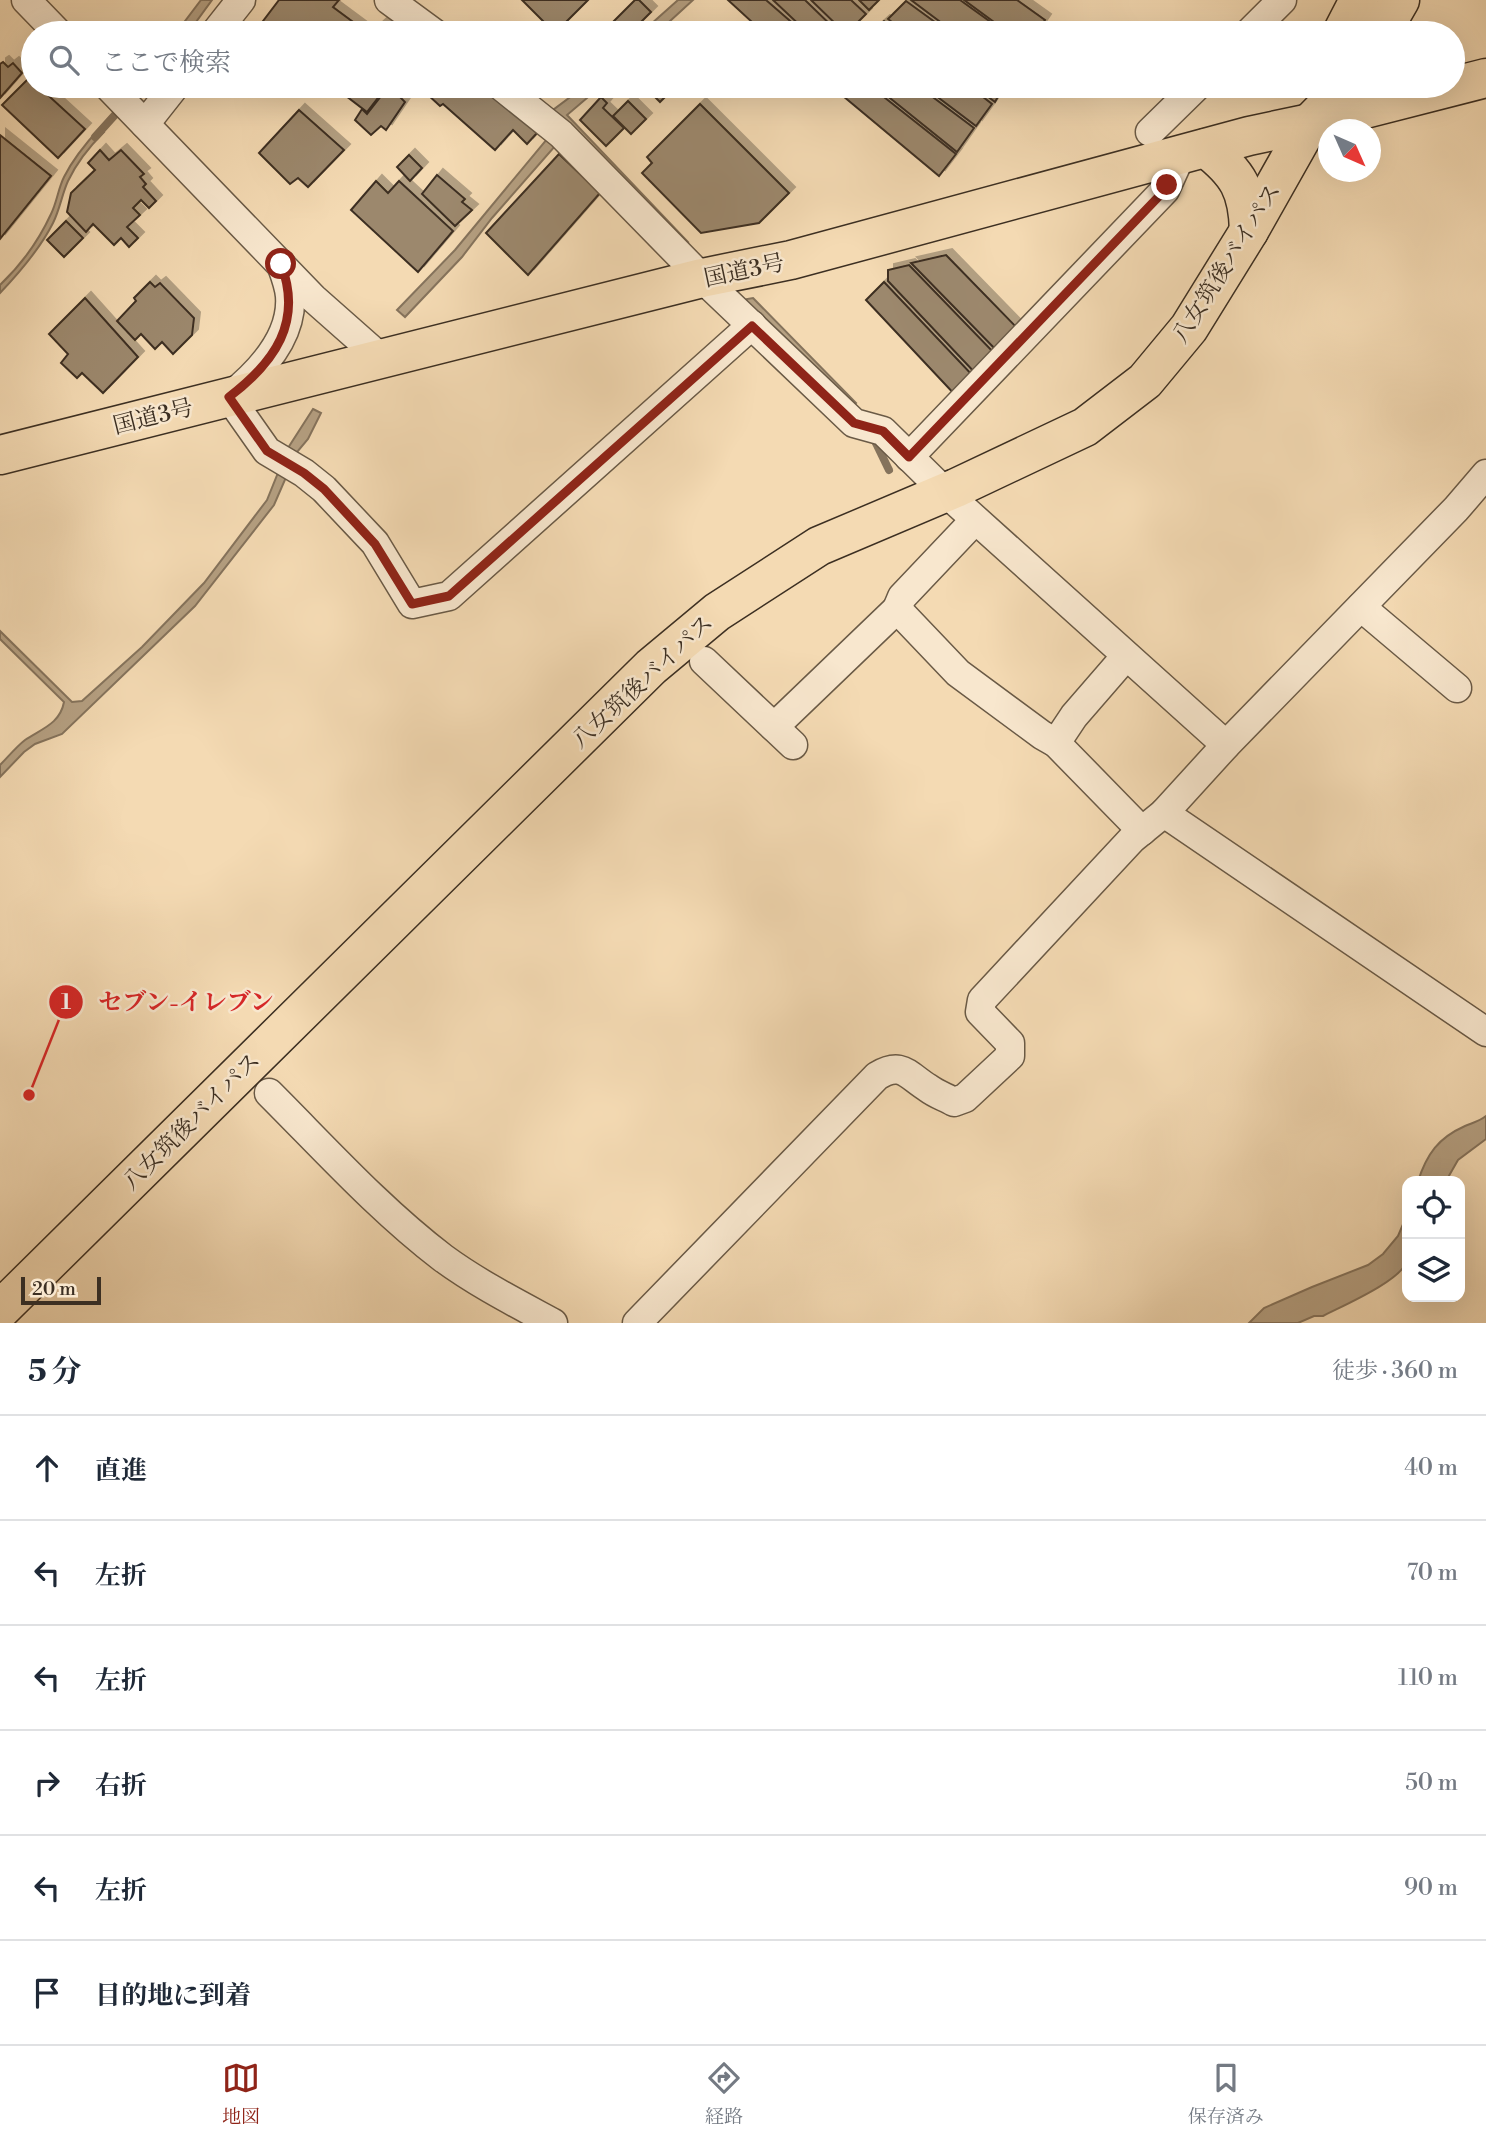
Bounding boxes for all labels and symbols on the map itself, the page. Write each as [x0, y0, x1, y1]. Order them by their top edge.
north arrow [1318, 119, 1381, 182]
route end [1151, 169, 1182, 200]
street label: 八女筑後バイパス [1166, 178, 1287, 349]
route start [265, 248, 296, 279]
street label: 国道3号 [701, 249, 787, 293]
street label: 国道3号 [110, 394, 196, 440]
street label: 八女筑後バイパス [566, 609, 719, 755]
callout: セブン-イレブン [48, 979, 289, 1024]
text: セブン-イレブン [98, 988, 274, 1018]
text: 1 [61, 990, 71, 1016]
street label: 八女筑後バイパス [117, 1047, 267, 1197]
scale bar [21, 1274, 102, 1306]

